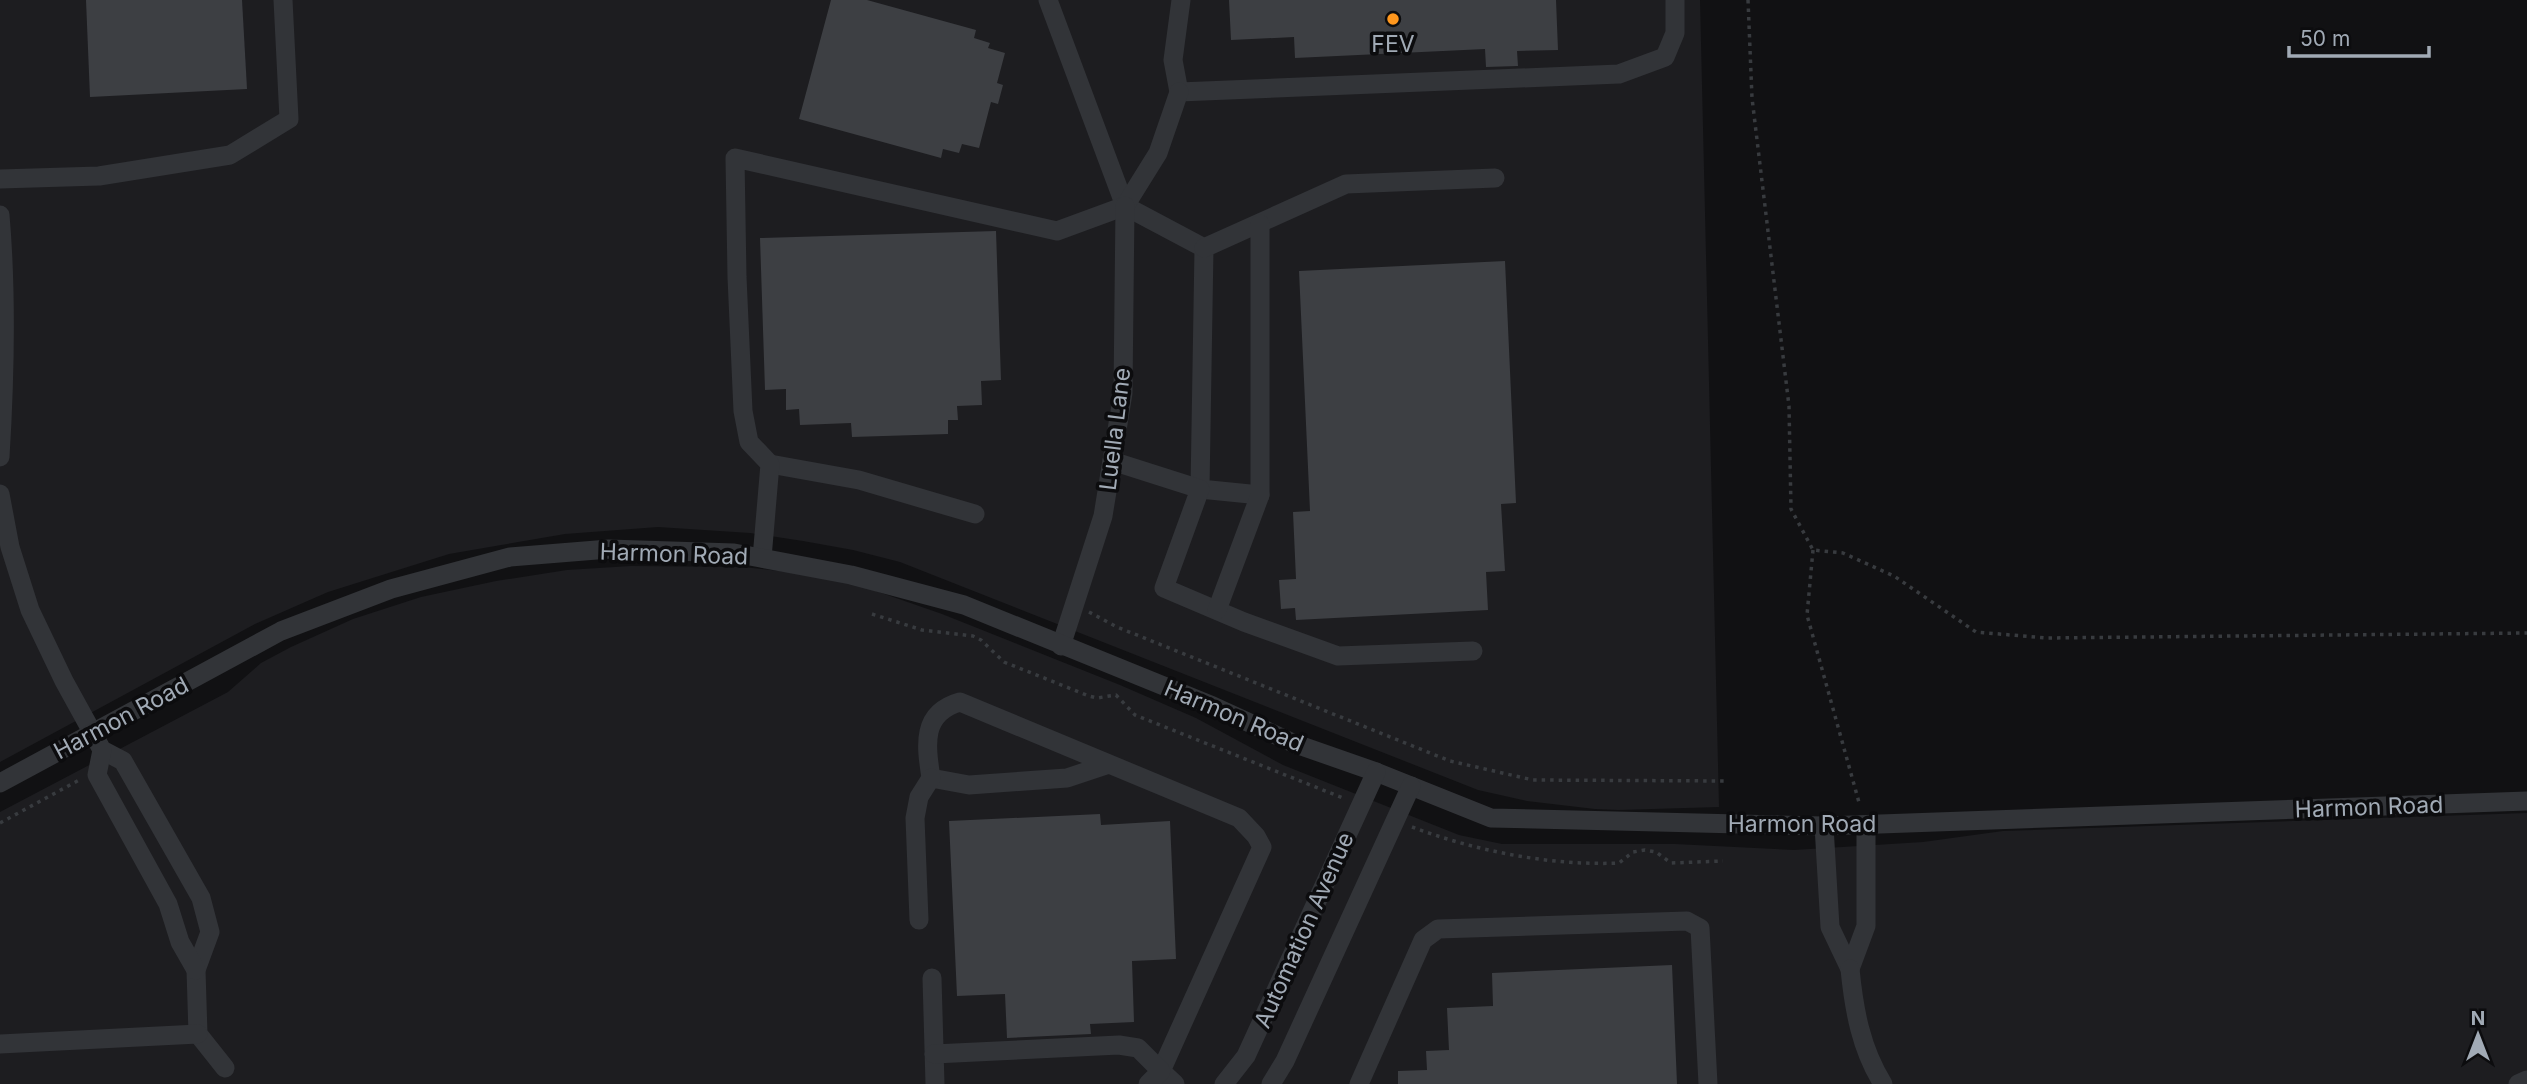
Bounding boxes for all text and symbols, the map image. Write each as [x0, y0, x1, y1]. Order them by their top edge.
marker: FEV [1385, 11, 1401, 27]
scale bar [2289, 14, 2429, 58]
text: 50 m [2300, 26, 2350, 51]
place label: FEV [1371, 30, 1415, 58]
street label: Luella Lane [1094, 366, 1136, 492]
street label: Harmon Road [599, 537, 749, 571]
street label: Harmon Road [49, 671, 193, 765]
street label: Harmon Road [1160, 674, 1308, 758]
street label: Harmon Road [2294, 790, 2444, 824]
street label: Harmon Road [1728, 810, 1876, 838]
street label: Automation Avenue [1248, 828, 1360, 1032]
north arrow [2443, 1000, 2513, 1070]
text: N [2471, 1007, 2485, 1030]

